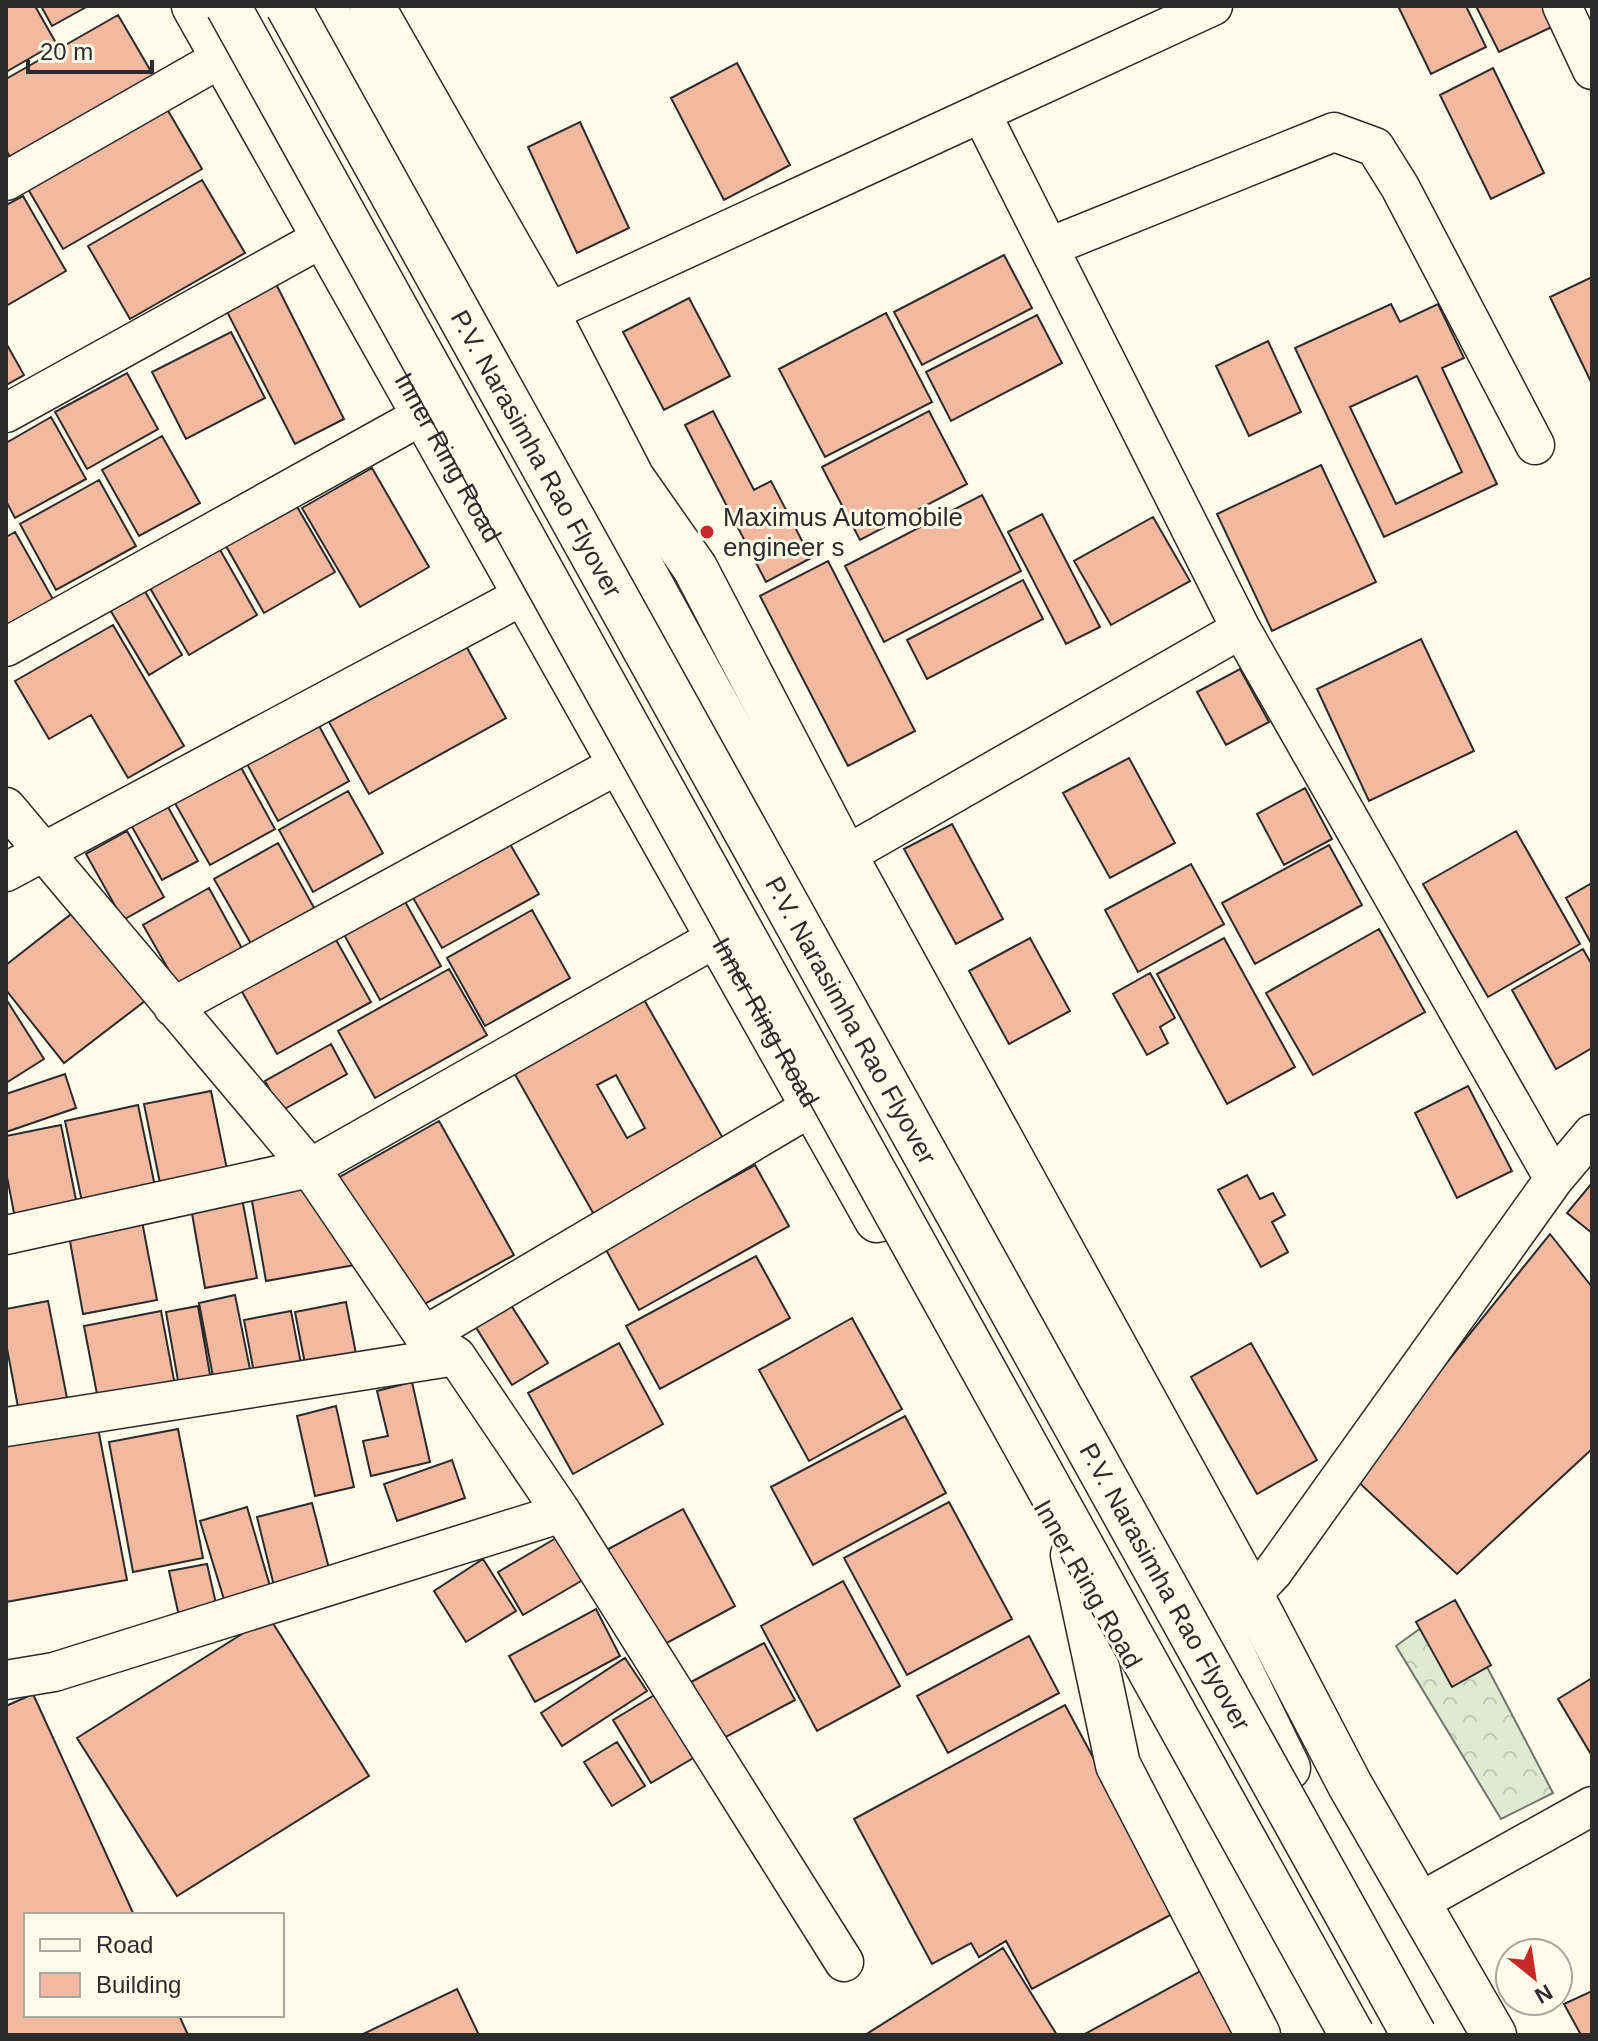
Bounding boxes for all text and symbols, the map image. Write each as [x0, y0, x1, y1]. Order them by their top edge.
scale bar [28, 24, 152, 74]
text: 20 m [40, 38, 93, 65]
street label: P.V. Narasimha Rao Flyover [445, 305, 628, 603]
street label: Inner Ring Road [388, 368, 508, 547]
place label: Maximus Automobile engineer s [723, 502, 963, 562]
marker: Maximus Automobile engineer s [698, 523, 716, 541]
street label: P.V. Narasimha Rao Flyover [759, 871, 943, 1169]
street label: Inner Ring Road [706, 932, 825, 1112]
street label: P.V. Narasimha Rao Flyover [1074, 1438, 1257, 1736]
street label: Inner Ring Road [1028, 1495, 1148, 1673]
legend [24, 1913, 284, 2017]
text: Road [96, 1931, 153, 1958]
north arrow [1494, 1937, 1574, 2017]
text: Building [96, 1971, 181, 1998]
text: N [1531, 1979, 1557, 2009]

